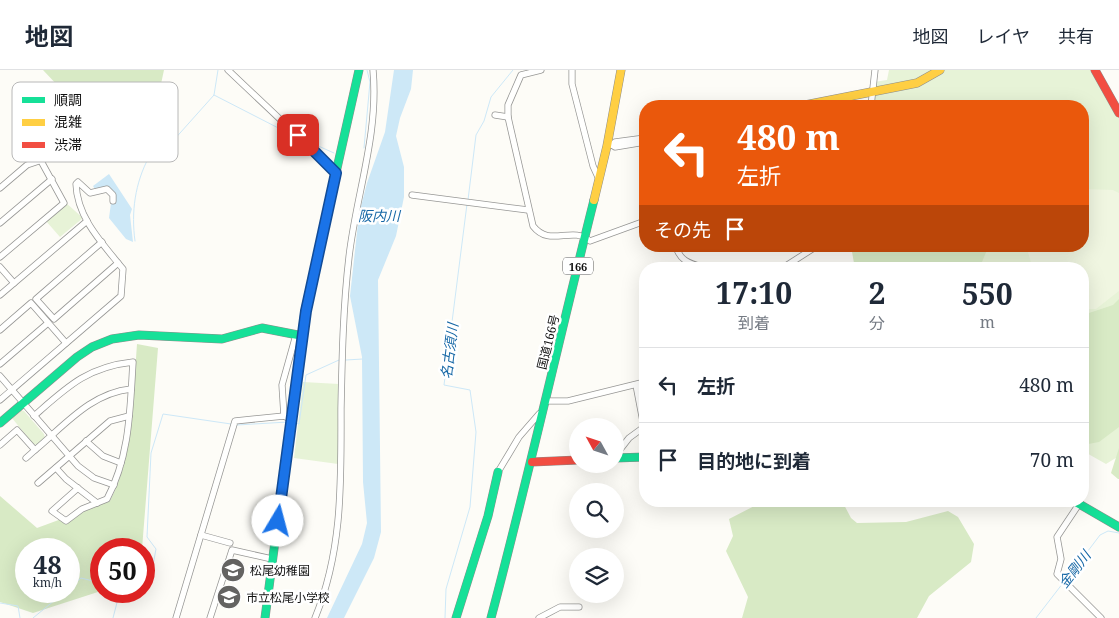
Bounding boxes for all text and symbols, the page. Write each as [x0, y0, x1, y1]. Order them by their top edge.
text: 地図 [25, 19, 73, 52]
text: 地図 [913, 24, 949, 48]
text: レイヤ [977, 24, 1030, 48]
text: 共有 [1058, 24, 1094, 48]
legend [12, 82, 178, 162]
text: 順調 [54, 90, 82, 109]
text: 混雑 [54, 112, 82, 131]
text: 480 m [737, 113, 840, 160]
pin [277, 114, 319, 156]
icon: left [654, 120, 719, 185]
icon: arrive [284, 121, 312, 149]
text: 渋滞 [54, 135, 82, 154]
text: 左折 [737, 160, 781, 190]
water label: 阪内川 [358, 206, 402, 225]
icon: arrive [721, 215, 749, 243]
text: その先 [654, 217, 711, 243]
road number: 166 [563, 258, 593, 275]
text: 17:10 [715, 272, 792, 313]
text: 2 [869, 272, 886, 313]
text: 550 [962, 273, 1013, 314]
text: m [980, 311, 995, 333]
text: 到着 [738, 312, 770, 334]
text: 分 [869, 312, 885, 334]
street label: 国道166号 [533, 313, 563, 371]
water label: 名古須川 [436, 320, 462, 380]
icon: left [654, 371, 682, 399]
text: 480 m [1019, 372, 1074, 398]
text: 左折 [697, 373, 735, 399]
north arrow [569, 418, 624, 472]
map controls [569, 418, 624, 603]
icon: arrive [654, 446, 682, 474]
text: 70 m [1030, 447, 1074, 473]
text: 目的地に到着 [697, 448, 811, 474]
button: search [569, 483, 624, 538]
position arrow [251, 494, 303, 546]
speed limit sign: 50 [90, 538, 155, 603]
water label: 金剛川 [1054, 545, 1096, 591]
text: 48 [33, 547, 62, 581]
button: layers [569, 548, 624, 603]
school or university icon: 松尾幼稚園 [220, 557, 246, 583]
place label: 松尾幼稚園 [250, 562, 310, 579]
text: km/h [33, 574, 62, 591]
school or university icon: 市立松尾小学校 [216, 584, 242, 610]
place label: 市立松尾小学校 [246, 589, 330, 606]

